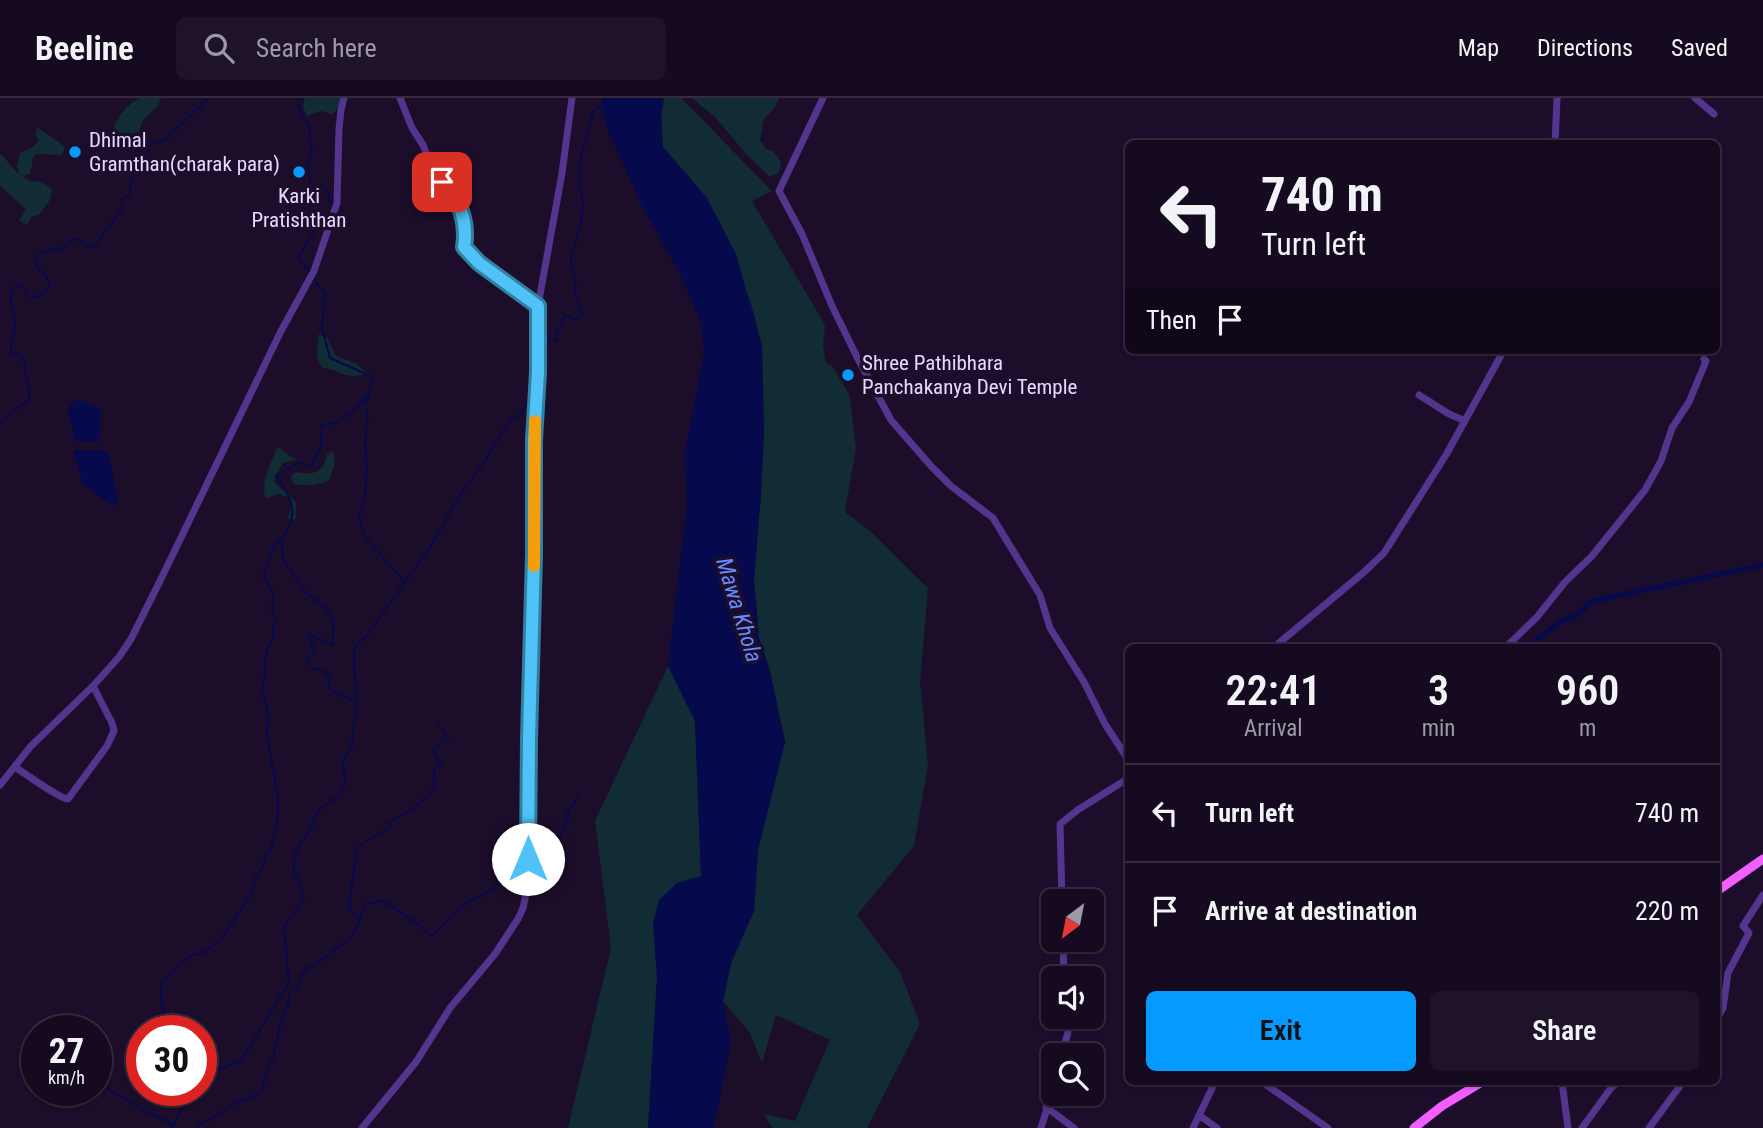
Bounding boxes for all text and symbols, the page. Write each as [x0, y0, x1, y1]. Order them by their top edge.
search box [176, 17, 666, 80]
text: Beeline [35, 29, 134, 68]
icon: search [200, 29, 238, 67]
text: Search here [256, 33, 377, 63]
text: Map [1458, 34, 1499, 62]
text: Directions [1537, 34, 1633, 62]
text: Saved [1671, 34, 1728, 62]
place label: Dhimal Gramthan(charak para) [89, 128, 280, 176]
marker: Dhimal Gramthan(charak para) [67, 144, 83, 160]
pin [412, 152, 472, 212]
icon: arrive [423, 163, 461, 201]
marker: Karki Pratishthan [291, 164, 307, 180]
text: 740 m [1261, 166, 1383, 223]
icon: left [1146, 168, 1237, 259]
place label: Karki Pratishthan [251, 184, 347, 232]
text: Turn left [1261, 225, 1366, 263]
icon: arrive [1211, 301, 1249, 339]
text: Then [1146, 305, 1197, 335]
place label: Shree Pathibhara Panchakanya Devi Temple [862, 351, 1077, 399]
marker: Shree Pathibhara Panchakanya Devi Temple [840, 367, 856, 383]
water label: Mawa Khola [710, 554, 768, 666]
text: 22:41 [1226, 666, 1321, 715]
text: 3 [1428, 666, 1449, 715]
text: 960 [1556, 666, 1619, 715]
text: Arrival [1244, 715, 1303, 742]
text: min [1422, 715, 1455, 742]
text: m [1579, 715, 1596, 742]
icon: left [1146, 794, 1184, 832]
text: Turn left [1205, 798, 1294, 828]
text: 740 m [1635, 798, 1699, 828]
position arrow [491, 822, 565, 896]
north arrow [1041, 889, 1104, 952]
map controls [1041, 889, 1104, 1106]
icon: arrive [1146, 892, 1184, 930]
text: Arrive at destination [1205, 896, 1417, 926]
text: 220 m [1635, 896, 1699, 926]
button: sound [1041, 966, 1104, 1029]
button: Exit [1146, 991, 1416, 1071]
button: Share [1430, 991, 1699, 1071]
speed limit sign: 30 [126, 1015, 217, 1106]
text: 27 [49, 1031, 84, 1072]
button: search [1041, 1043, 1104, 1106]
text: km/h [48, 1067, 85, 1088]

